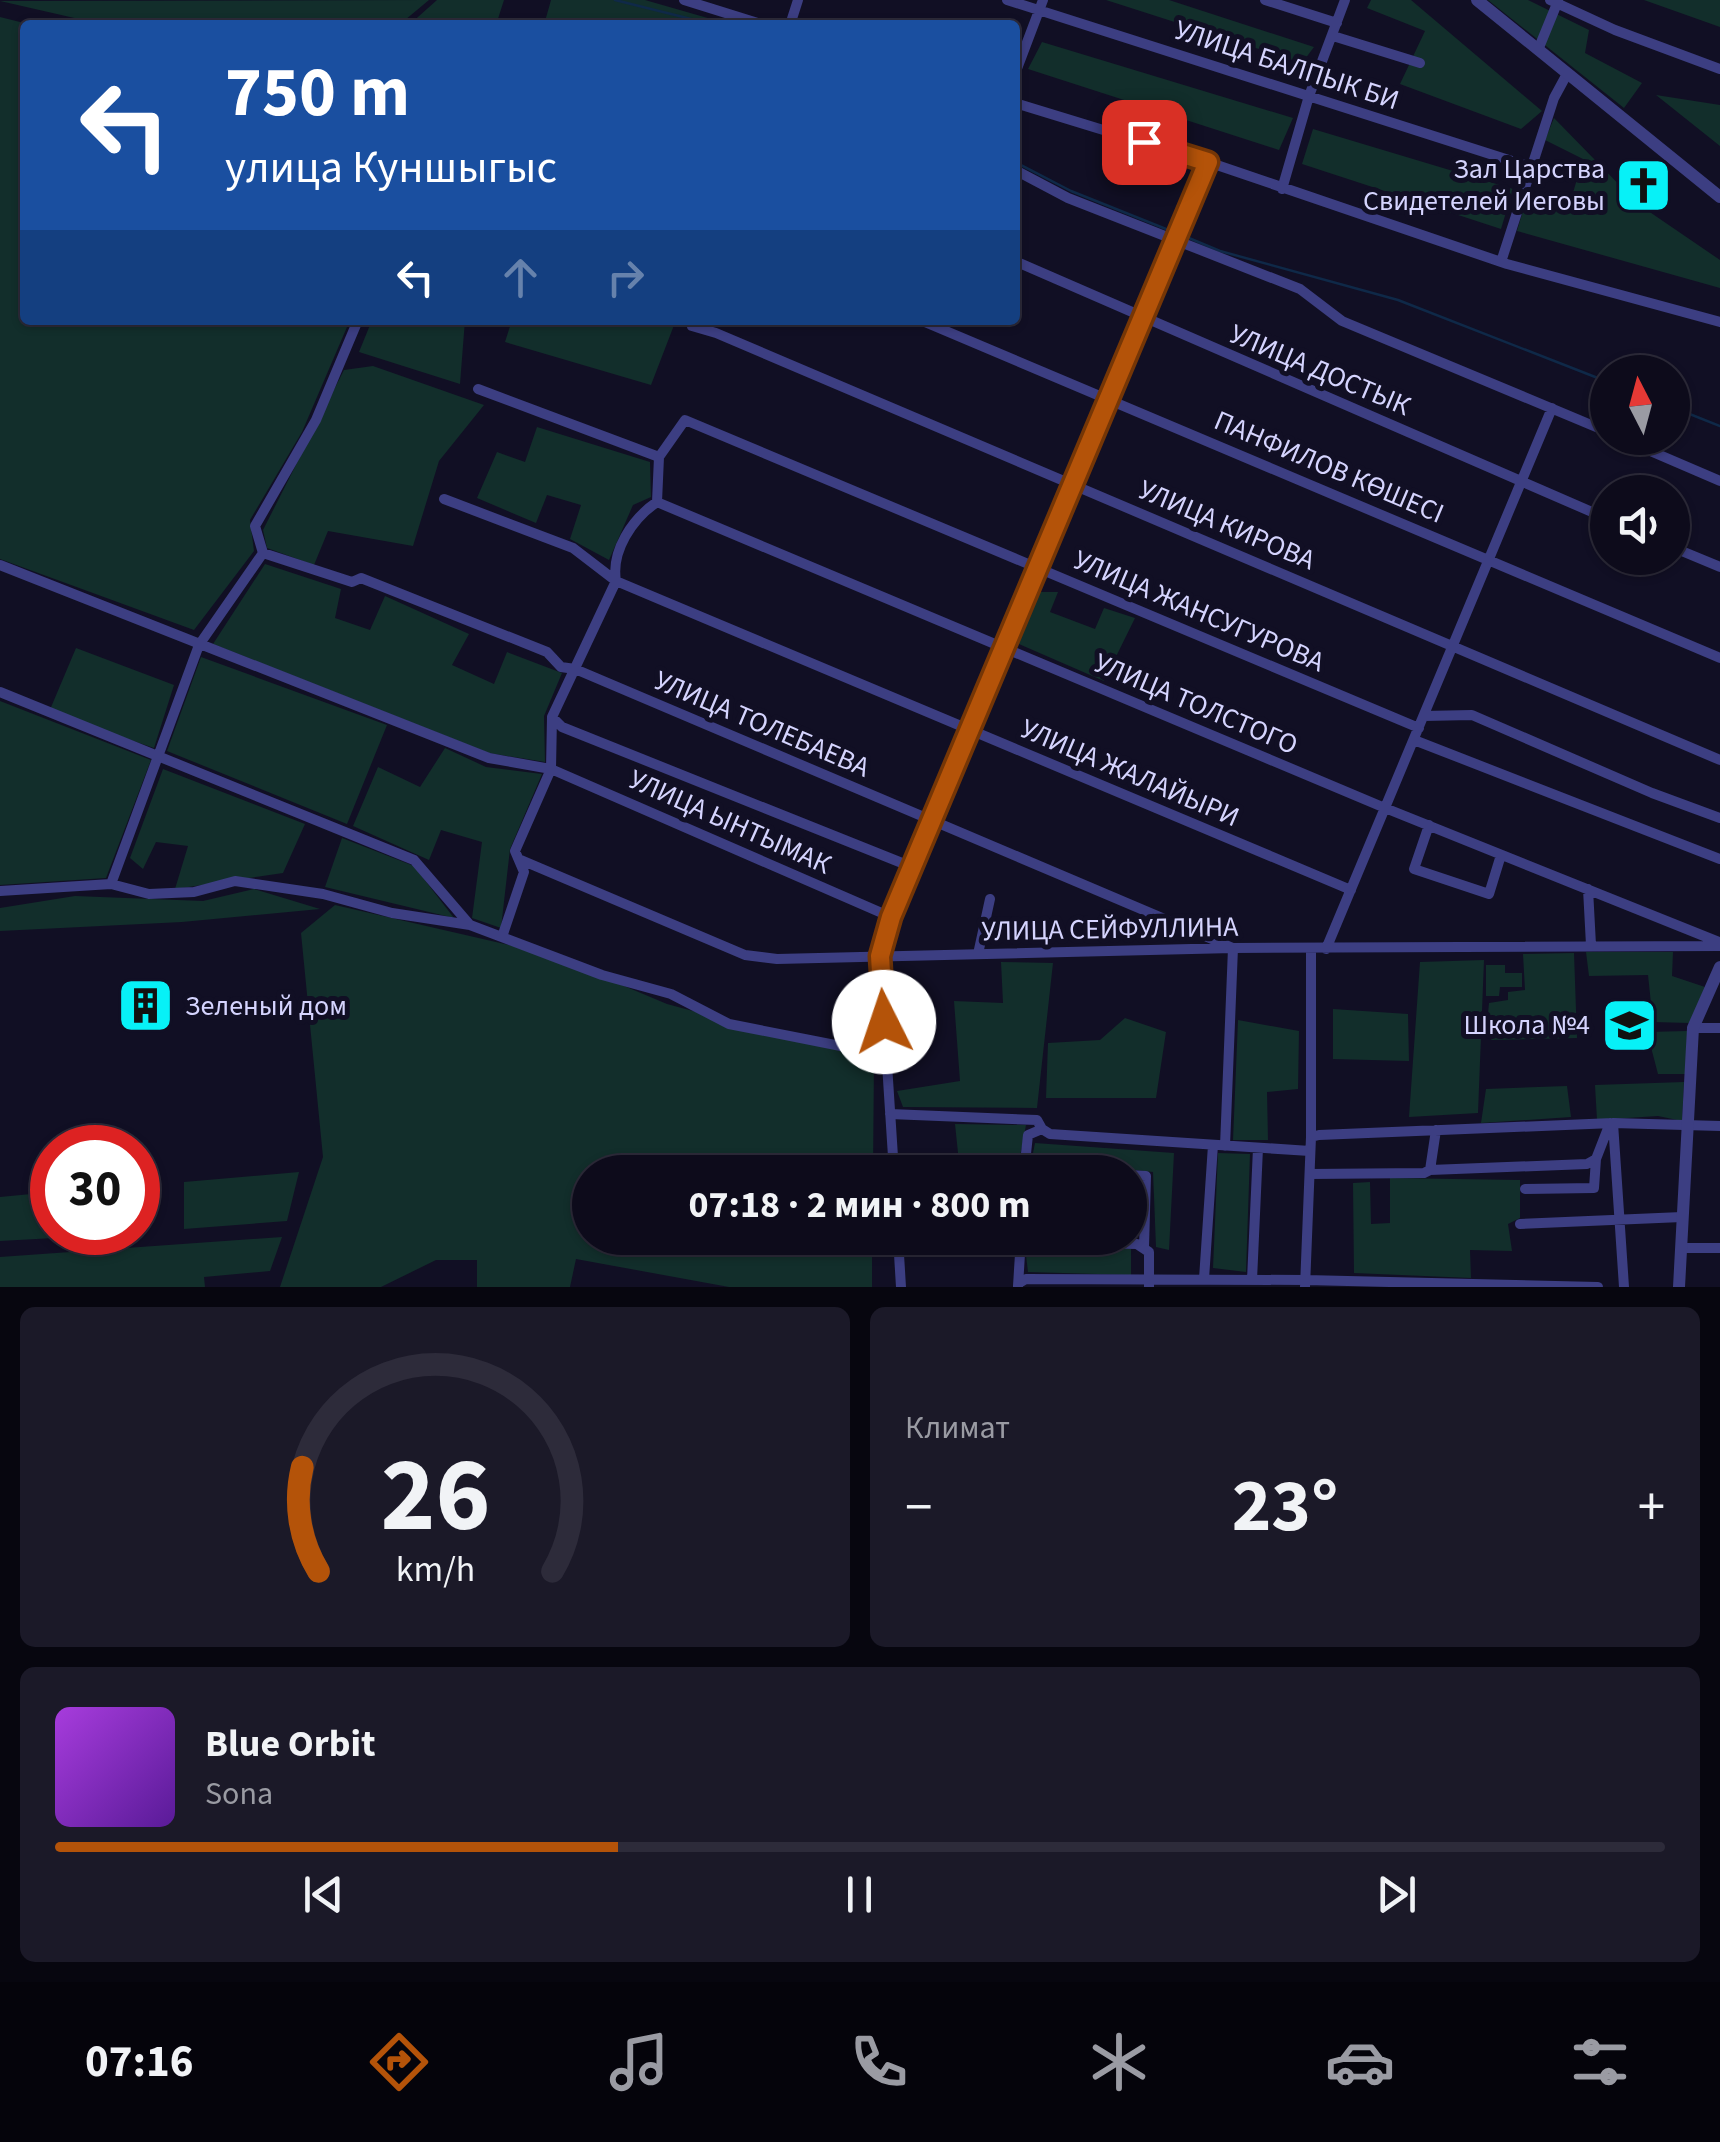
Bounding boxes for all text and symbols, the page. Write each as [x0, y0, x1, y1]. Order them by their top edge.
street label: УЛИЦА БАЛПЫК БИ [1170, 10, 1404, 120]
text: 750 m [225, 43, 410, 143]
icon: left [60, 60, 190, 190]
pin [1102, 100, 1187, 185]
icon: arrive [1117, 115, 1172, 170]
text: улица Куншыгыс [225, 136, 557, 200]
place label: Зал Царства Свидетелей Иеговы [1363, 149, 1605, 221]
church icon: Зал Царства Свидетелей Иеговы [1614, 155, 1674, 215]
icon: left [388, 250, 443, 305]
icon: ahead [493, 250, 548, 305]
icon: right [598, 250, 653, 305]
street label: УЛИЦА ДОСТЫК [1223, 314, 1417, 426]
north arrow [1590, 355, 1690, 455]
map controls [1590, 355, 1690, 575]
street label: ПАНФИЛОВ КӨШЕСІ [1208, 401, 1450, 533]
street label: УЛИЦА КИРОВА [1133, 470, 1322, 580]
button: sound [1590, 475, 1690, 575]
street label: УЛИЦА ЖАНСУГУРОВА [1067, 540, 1331, 682]
street label: УЛИЦА ТОЛСТОГО [1088, 643, 1304, 765]
street label: УЛИЦА ТОЛЕБАЕВА [648, 661, 877, 788]
street label: УЛИЦА ЖАЛАЙЫРИ [1014, 709, 1246, 837]
street label: УЛИЦА ЫНТЫМАК [623, 760, 838, 885]
street label: УЛИЦА СЕЙФУЛЛИНА [981, 907, 1239, 951]
position arrow [832, 970, 936, 1074]
building icon: Зеленый дом [116, 976, 176, 1036]
place label: Зеленый дом [185, 986, 347, 1026]
school or university icon: Школа №4 [1599, 995, 1659, 1055]
place label: Школа №4 [1463, 1005, 1590, 1045]
speed limit sign: 30 [30, 1125, 160, 1255]
text: 07:18 · 2 мин · 800 m [688, 1178, 1031, 1232]
text: Климат [905, 1405, 1010, 1451]
text: 26 [380, 1423, 490, 1571]
text: 23° [1232, 1453, 1338, 1560]
text: − [905, 1469, 932, 1547]
text: + [1638, 1469, 1665, 1547]
text: km/h [395, 1544, 475, 1595]
text: Blue Orbit [205, 1717, 376, 1771]
text: Sona [205, 1771, 273, 1817]
icon: previous [296, 1867, 351, 1922]
icon: pause [832, 1867, 887, 1922]
icon: next [1369, 1867, 1424, 1922]
icon: directions [364, 2027, 434, 2097]
icon: music [604, 2027, 674, 2097]
icon: phone [844, 2027, 914, 2097]
icon: climate [1084, 2027, 1154, 2097]
icon: car [1325, 2027, 1395, 2097]
icon: filters [1565, 2027, 1635, 2097]
text: 07:16 [85, 2030, 194, 2094]

